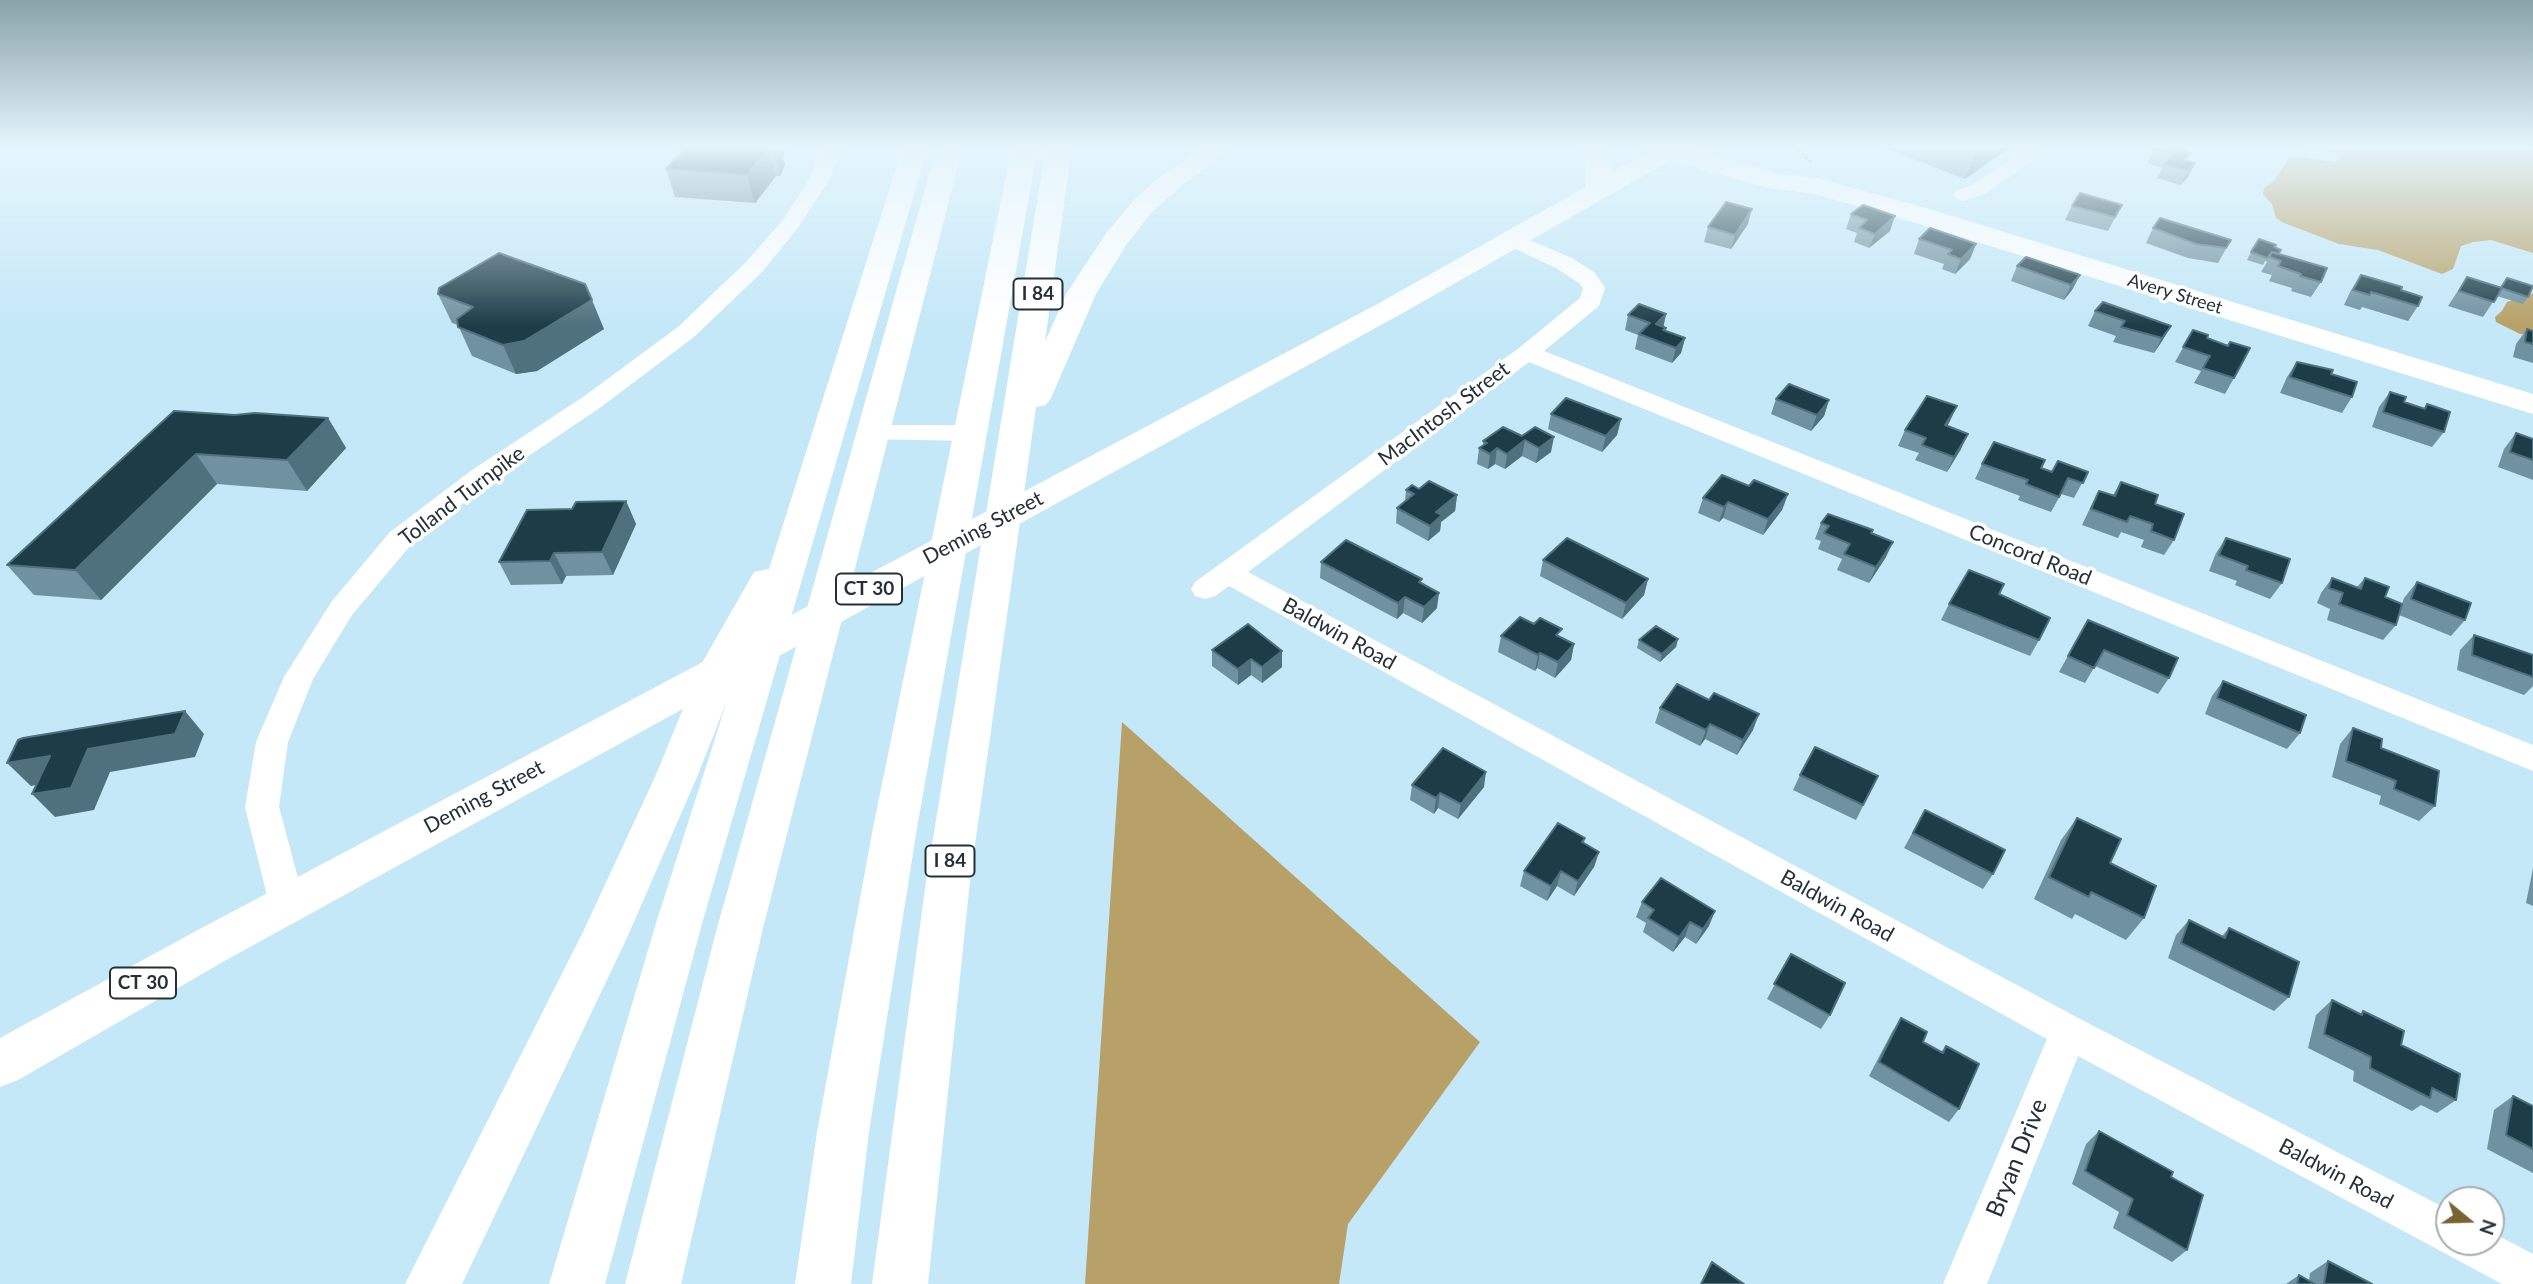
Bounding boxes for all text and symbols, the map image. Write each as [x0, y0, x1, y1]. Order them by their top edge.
street label: Avery Street [2125, 269, 2225, 319]
road number: I 84 [1014, 278, 1062, 310]
street label: MacIntosh Street [1373, 356, 1515, 472]
street label: Tolland Turnpike [394, 441, 530, 551]
street label: Deming Street [919, 486, 1047, 570]
street label: Concord Road [1965, 519, 2095, 591]
road number: CT 30 [836, 574, 902, 604]
street label: Baldwin Road [1278, 592, 1400, 676]
street label: Deming Street [420, 755, 548, 839]
road number: I 84 [926, 846, 974, 876]
street label: Baldwin Road [1776, 864, 1898, 948]
road number: CT 30 [110, 967, 176, 998]
street label: Bryan Drive [1980, 1095, 2054, 1221]
street label: Baldwin Road [2275, 1133, 2397, 1215]
north arrow [2435, 1186, 2505, 1256]
text: N [2475, 1217, 2502, 1238]

